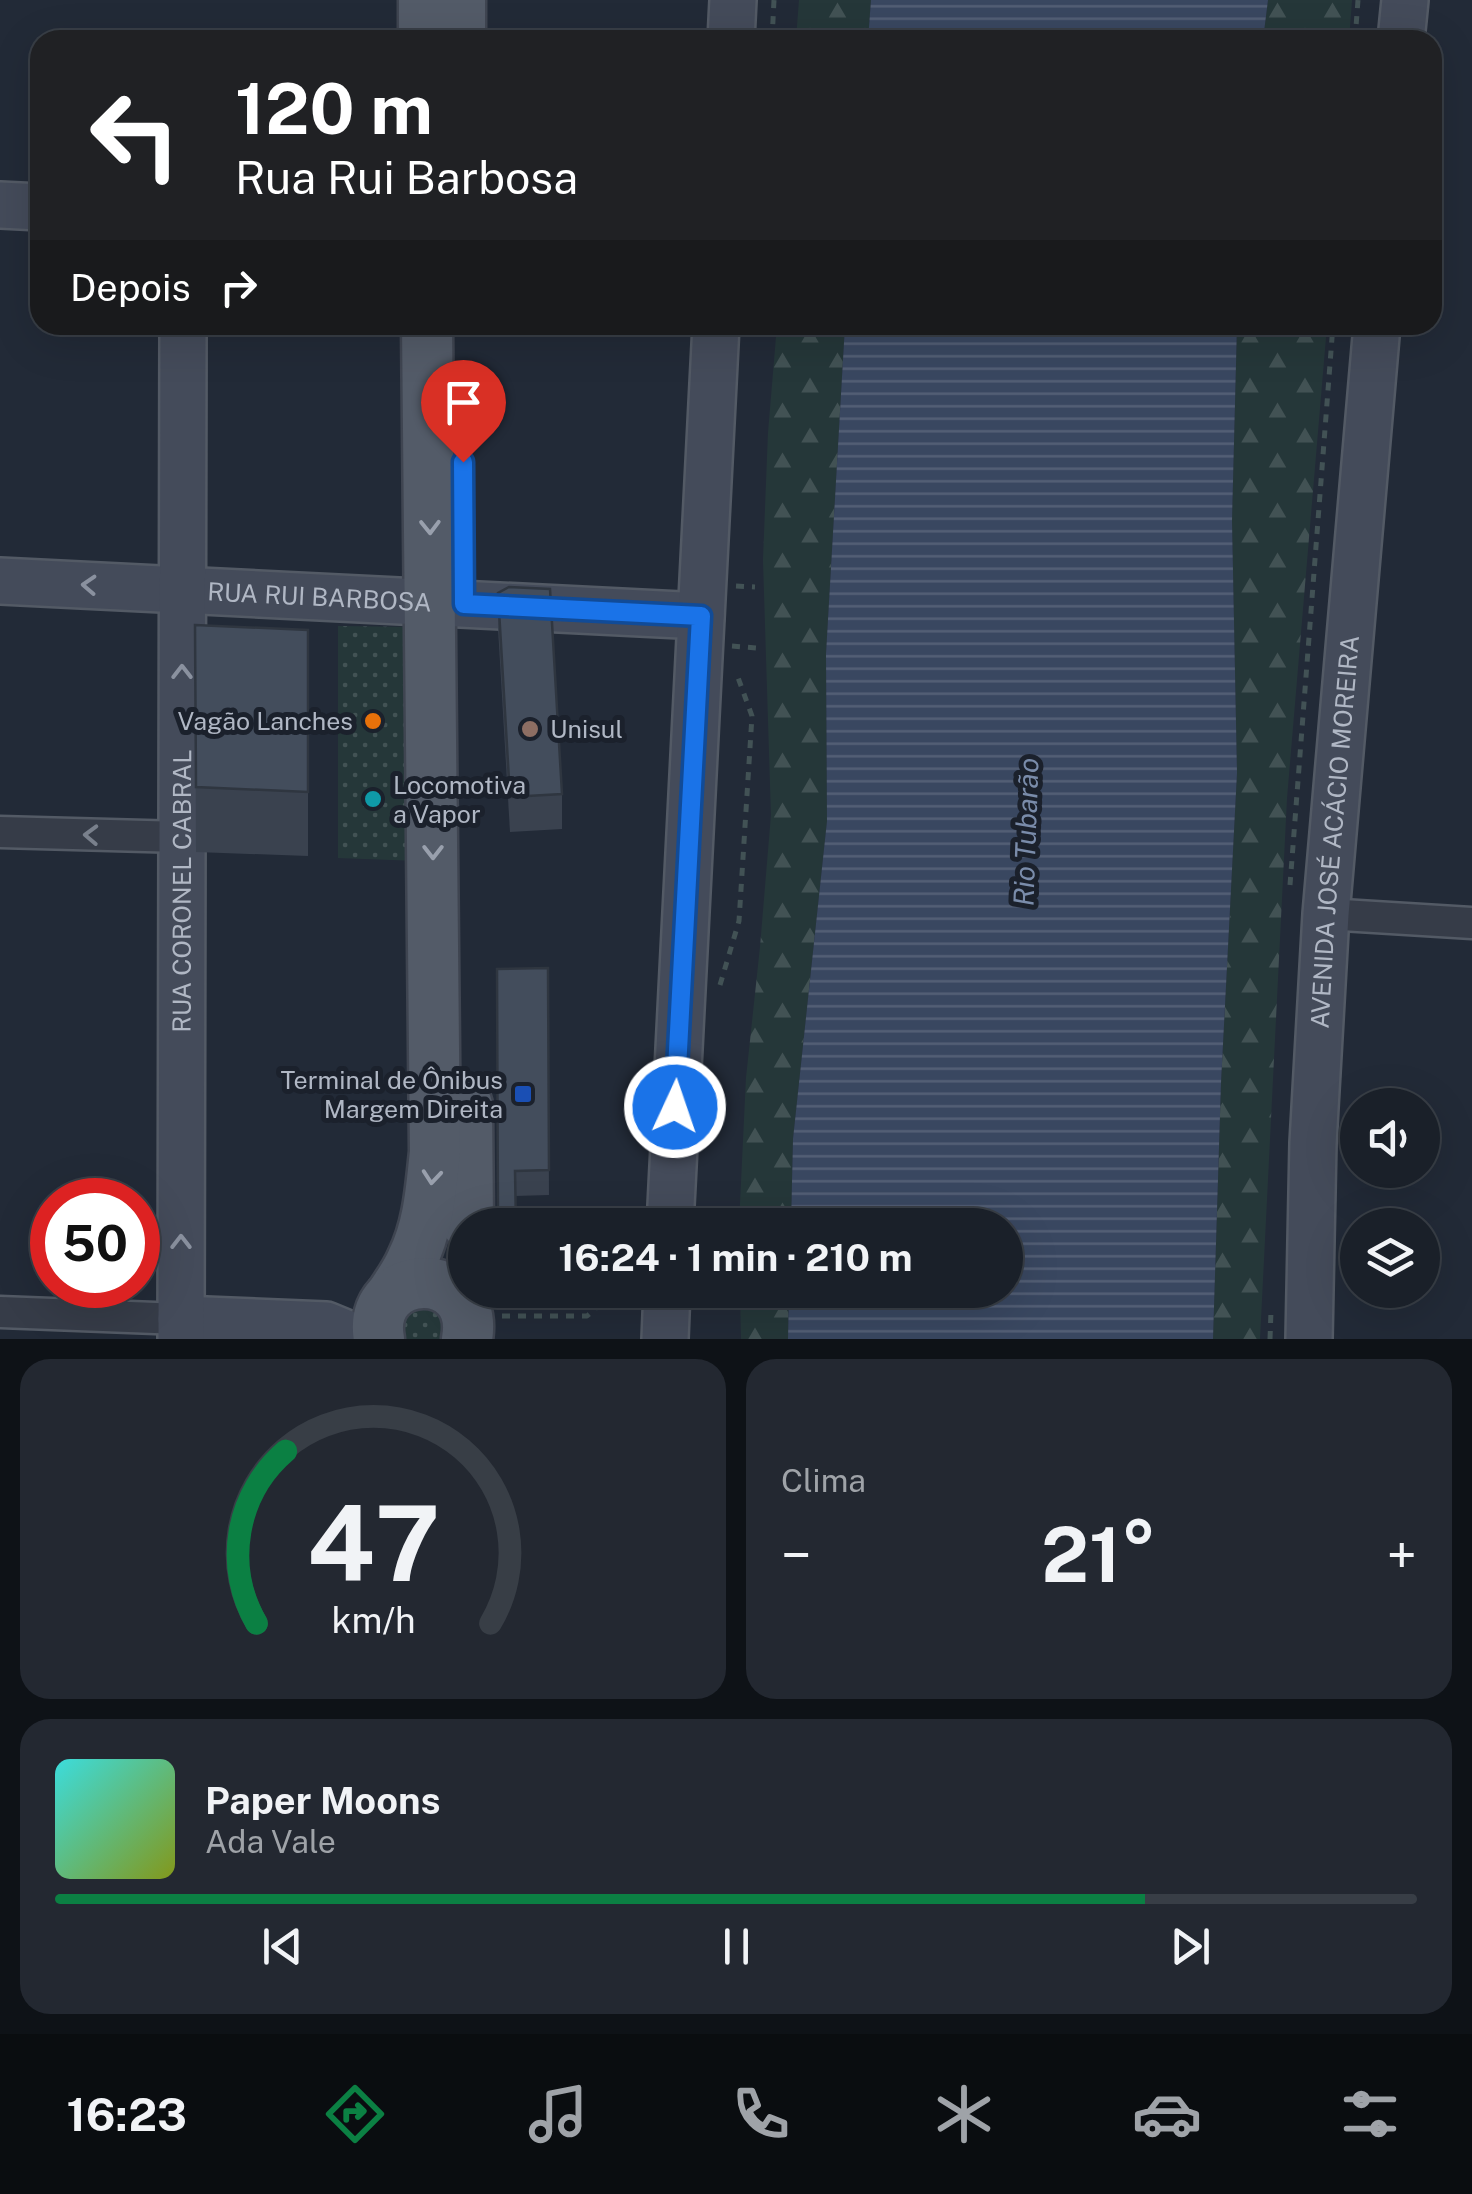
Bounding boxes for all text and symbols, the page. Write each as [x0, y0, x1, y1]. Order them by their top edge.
text: 120 m [235, 67, 433, 150]
icon: left [70, 70, 200, 200]
text: Rua Rui Barbosa [235, 151, 578, 204]
icon: right [211, 260, 266, 315]
text: Depois [70, 265, 191, 310]
pin [421, 360, 506, 463]
icon: arrive [436, 375, 491, 430]
one-way arrow [419, 520, 440, 536]
one-way arrow [80, 575, 96, 596]
street label: RUA RUI BARBOSA [207, 576, 432, 618]
street label: AVENIDA JOSÉ ACÁCIO MOREIRA [1305, 634, 1365, 1029]
one-way arrow [171, 663, 193, 678]
place label: Vagão Lanches [178, 706, 353, 736]
marker: Vagão Lanches [362, 710, 384, 732]
place label: Unisul [550, 714, 623, 744]
marker: Unisul [519, 718, 541, 740]
street label: RUA CORONEL CABRAL [167, 749, 197, 1033]
water label: Rio Tubarão [1006, 757, 1045, 907]
place label: Locomotiva a Vapor [393, 770, 526, 829]
marker: Locomotiva a Vapor [362, 788, 384, 810]
one-way arrow [82, 824, 98, 845]
one-way arrow [422, 846, 444, 861]
position arrow [623, 1055, 727, 1159]
place label: Terminal de Ônibus Margem Direita [280, 1065, 503, 1124]
marker: Terminal de Ônibus Margem Direita [512, 1083, 534, 1105]
map controls [1340, 1088, 1440, 1308]
button: sound [1340, 1088, 1440, 1188]
one-way arrow [422, 1170, 444, 1186]
speed limit sign: 50 [30, 1178, 160, 1308]
button: layers [1340, 1208, 1440, 1308]
one-way arrow [170, 1233, 192, 1248]
text: 16:24 · 1 min · 210 m [558, 1235, 913, 1280]
text: Clima [781, 1462, 866, 1499]
text: 47 [306, 1482, 440, 1604]
text: 21° [1041, 1511, 1157, 1599]
text: − [781, 1523, 812, 1587]
text: + [1387, 1523, 1417, 1587]
text: km/h [331, 1599, 415, 1641]
text: Paper Moons [205, 1778, 440, 1823]
text: Ada Vale [205, 1823, 336, 1860]
icon: previous [255, 1919, 310, 1974]
icon: pause [709, 1919, 764, 1974]
icon: next [1163, 1919, 1218, 1974]
icon: directions [320, 2079, 390, 2149]
icon: music [523, 2079, 593, 2149]
icon: phone [726, 2079, 796, 2149]
icon: climate [929, 2079, 999, 2149]
icon: car [1132, 2079, 1202, 2149]
icon: filters [1335, 2079, 1405, 2149]
text: 16:23 [67, 2088, 187, 2141]

